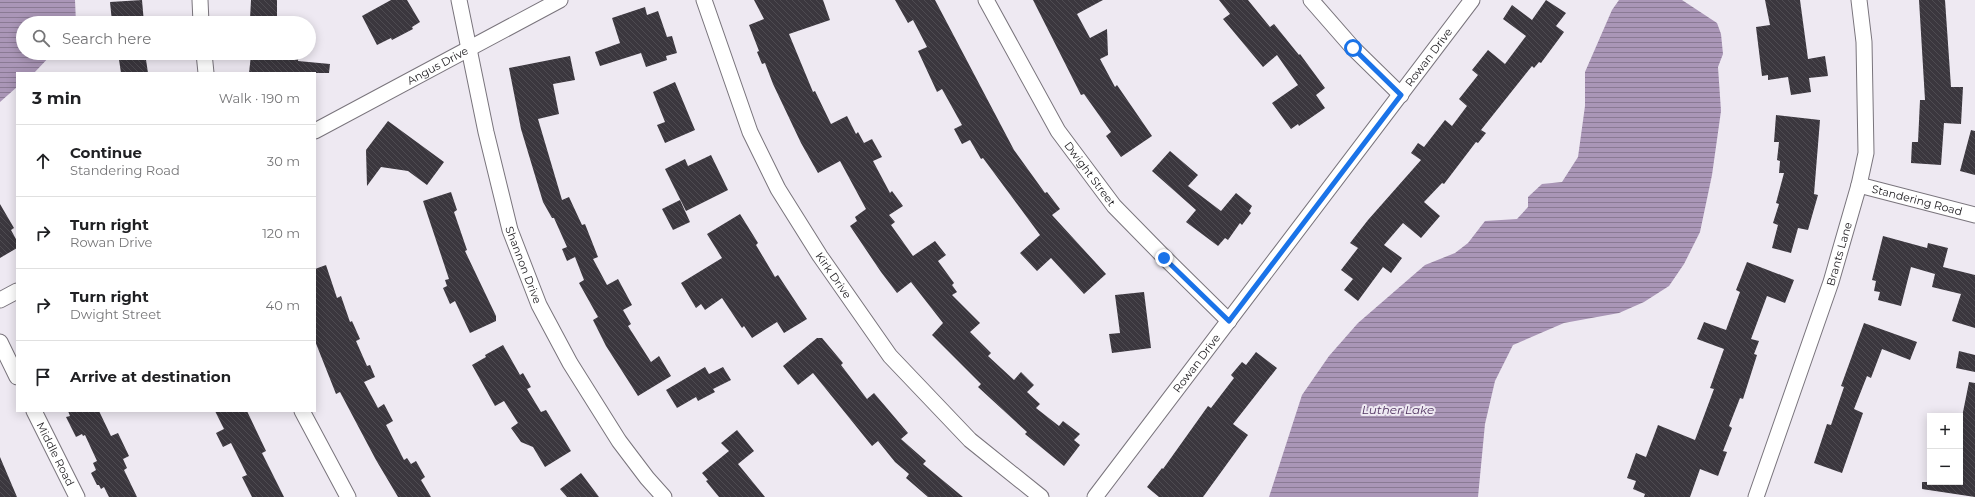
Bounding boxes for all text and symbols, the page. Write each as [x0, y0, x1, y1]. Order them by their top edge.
search box [16, 16, 316, 60]
street label: Rowan Drive [1402, 25, 1455, 89]
icon: search [30, 27, 52, 49]
text: Search here [62, 29, 151, 48]
route start [1344, 39, 1362, 57]
street label: Angus Drive [405, 43, 471, 88]
text: 3 min [32, 88, 82, 108]
text: Walk · 190 m [219, 90, 300, 106]
street label: Dwight Street [1061, 139, 1119, 209]
text: Continue [70, 143, 142, 162]
icon: ahead [32, 150, 54, 172]
text: 30 m [267, 153, 300, 169]
text: Standering Road [70, 162, 180, 178]
street label: Standering Road [1870, 182, 1964, 218]
text: Turn right [70, 215, 149, 234]
street label: Brants Lane [1823, 220, 1855, 288]
icon: right [32, 222, 54, 244]
text: 120 m [262, 225, 300, 241]
street label: Shannon Drive [502, 225, 545, 306]
text: Rowan Drive [70, 234, 152, 250]
street label: Kirk Drive [812, 249, 855, 302]
route end [1155, 249, 1173, 267]
text: Turn right [70, 287, 149, 306]
icon: right [32, 294, 54, 316]
text: 40 m [266, 297, 300, 313]
text: Dwight Street [70, 306, 161, 322]
street label: Rowan Drive [1170, 331, 1223, 395]
icon: arrive [32, 366, 54, 388]
text: Arrive at destination [70, 367, 231, 386]
water label: Luther Lake [1362, 402, 1434, 417]
map controls [1927, 413, 1963, 485]
button: + [1927, 413, 1963, 449]
street label: Middle Road [34, 420, 77, 488]
button: − [1927, 449, 1963, 485]

